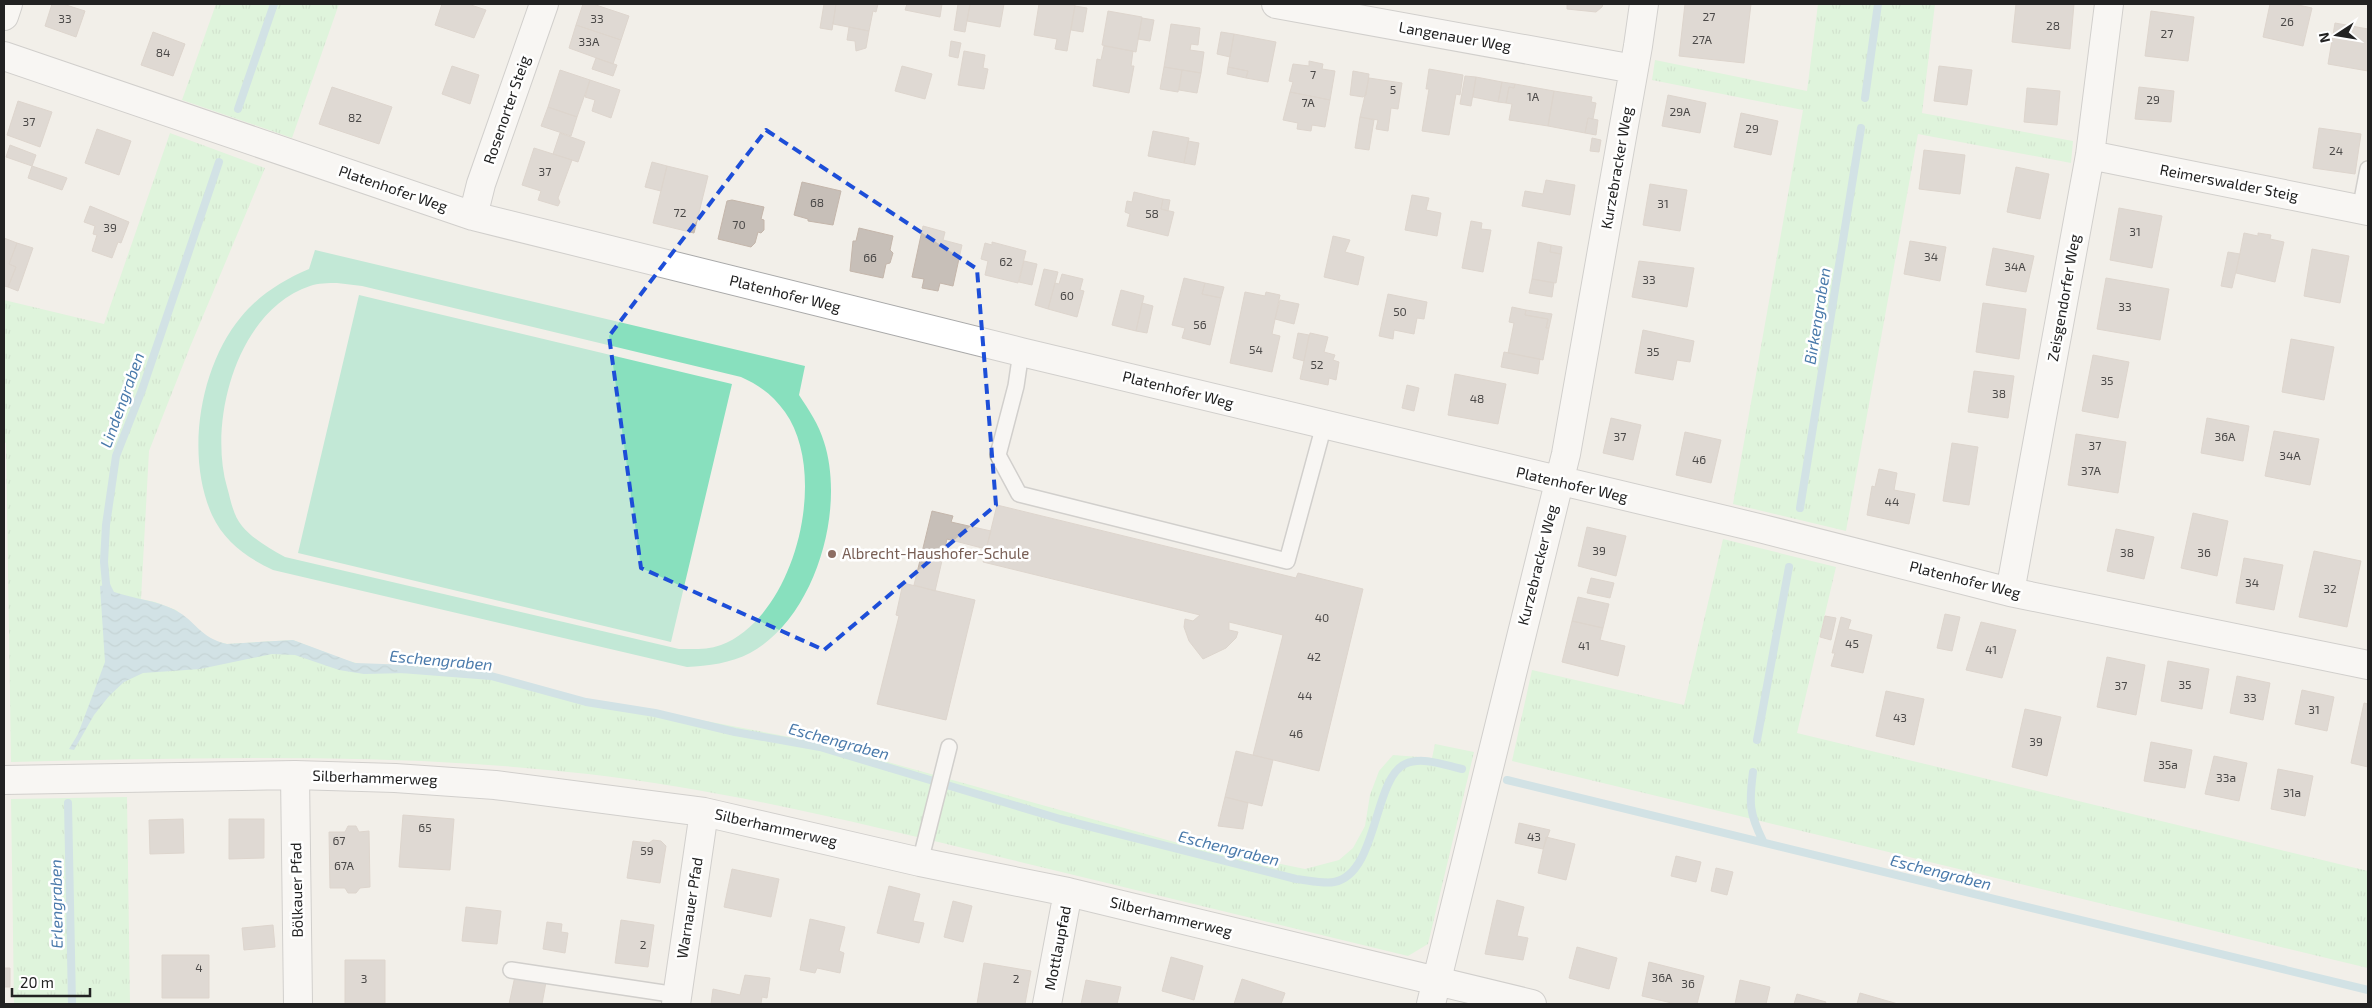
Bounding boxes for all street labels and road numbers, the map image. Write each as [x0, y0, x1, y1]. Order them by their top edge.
street label: Langenauer Weg [1398, 17, 1513, 55]
street label: Rosenorter Steig [479, 52, 533, 166]
street label: Kurzebracker Weg [1596, 105, 1636, 230]
street label: Reimerswalder Steig [2158, 160, 2301, 204]
street label: Platenhofer Weg [336, 161, 451, 215]
street label: Zeisgendorfer Weg [2043, 232, 2083, 363]
street label: Platenhofer Weg [728, 270, 843, 316]
street label: Platenhofer Weg [1121, 366, 1236, 412]
street label: Platenhofer Weg [1515, 462, 1630, 506]
street label: Kurzebracker Weg [1513, 502, 1561, 627]
street label: Platenhofer Weg [1908, 556, 2023, 602]
street label: Silberhammerweg [312, 766, 439, 788]
street label: Silberhammerweg [713, 804, 840, 850]
street label: Bölkauer Pfad [286, 842, 306, 938]
street label: Warnauer Pfad [672, 856, 706, 960]
street label: Silberhammerweg [1108, 892, 1235, 940]
street label: Mottlaupfad [1040, 904, 1074, 992]

